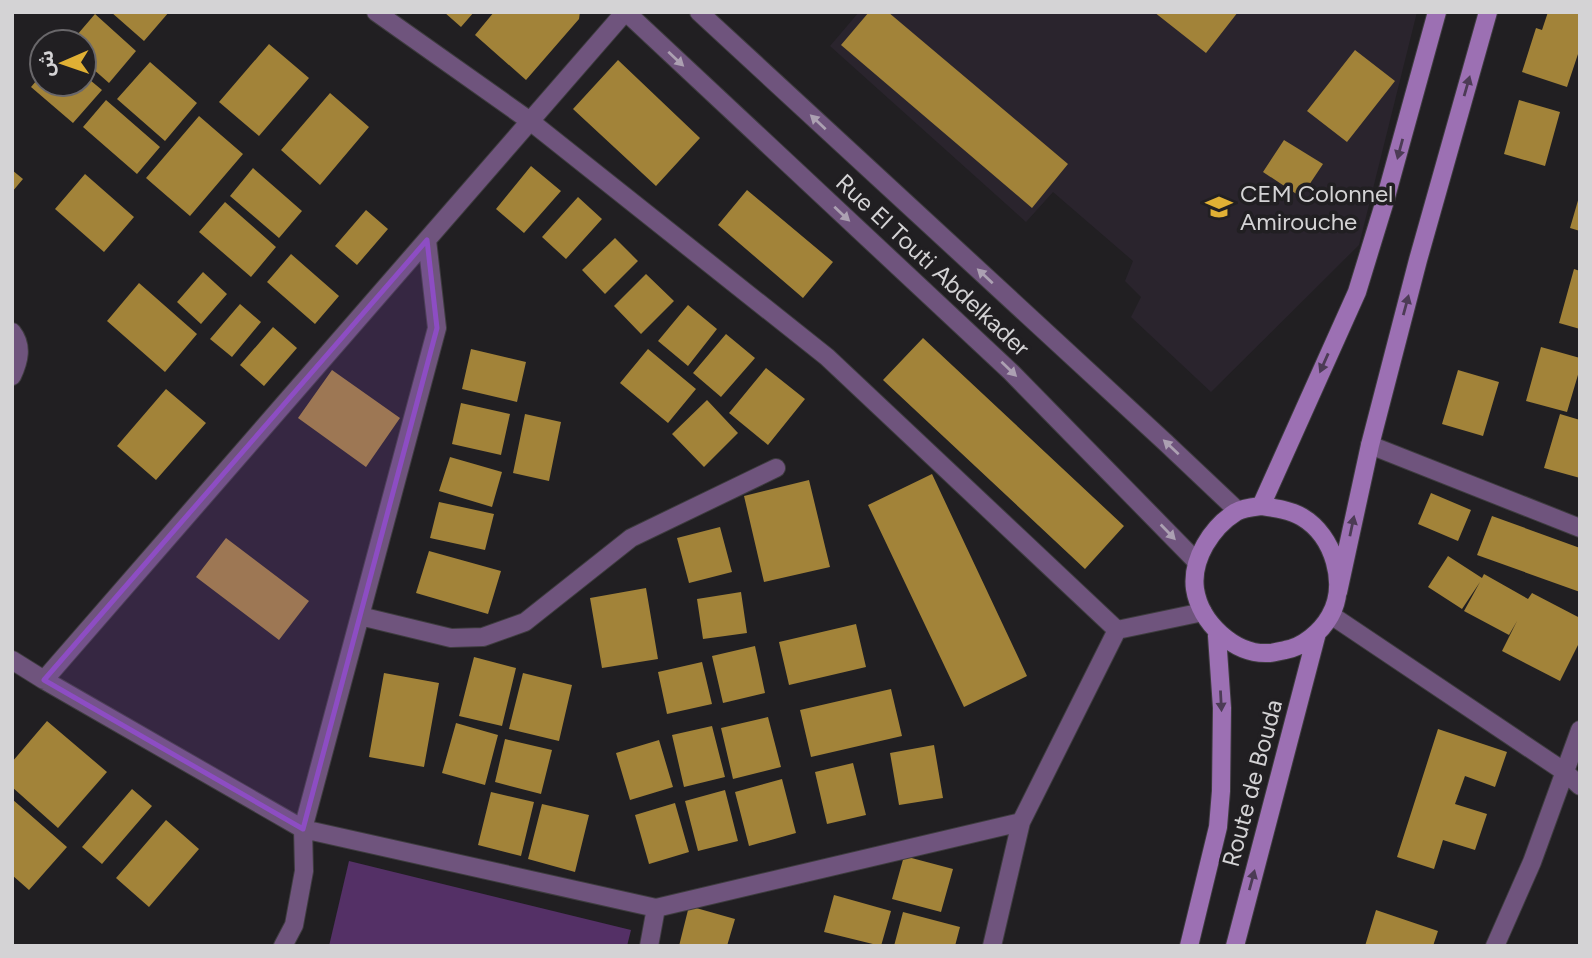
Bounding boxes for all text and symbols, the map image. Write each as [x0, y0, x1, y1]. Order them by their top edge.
north arrow [28, 28, 98, 98]
text: ش [35, 50, 58, 77]
one-way arrow [667, 50, 684, 66]
one-way arrow [1463, 75, 1473, 96]
one-way arrow [809, 114, 827, 130]
one-way arrow [1394, 139, 1404, 160]
street label: Rue El Touti Abdelkader [830, 168, 1036, 362]
place label: CEM Colonnel Amirouche [1240, 179, 1393, 236]
school or university icon: CEM Colonnel Amirouche [1204, 192, 1234, 222]
one-way arrow [834, 206, 851, 222]
one-way arrow [976, 268, 994, 284]
one-way arrow [1401, 294, 1412, 316]
one-way arrow [1319, 353, 1330, 373]
one-way arrow [1000, 361, 1017, 377]
one-way arrow [1162, 439, 1179, 455]
one-way arrow [1347, 515, 1358, 537]
one-way arrow [1159, 523, 1175, 540]
one-way arrow [1216, 690, 1227, 712]
street label: Route de Bouda [1216, 696, 1288, 870]
one-way arrow [1247, 869, 1258, 891]

